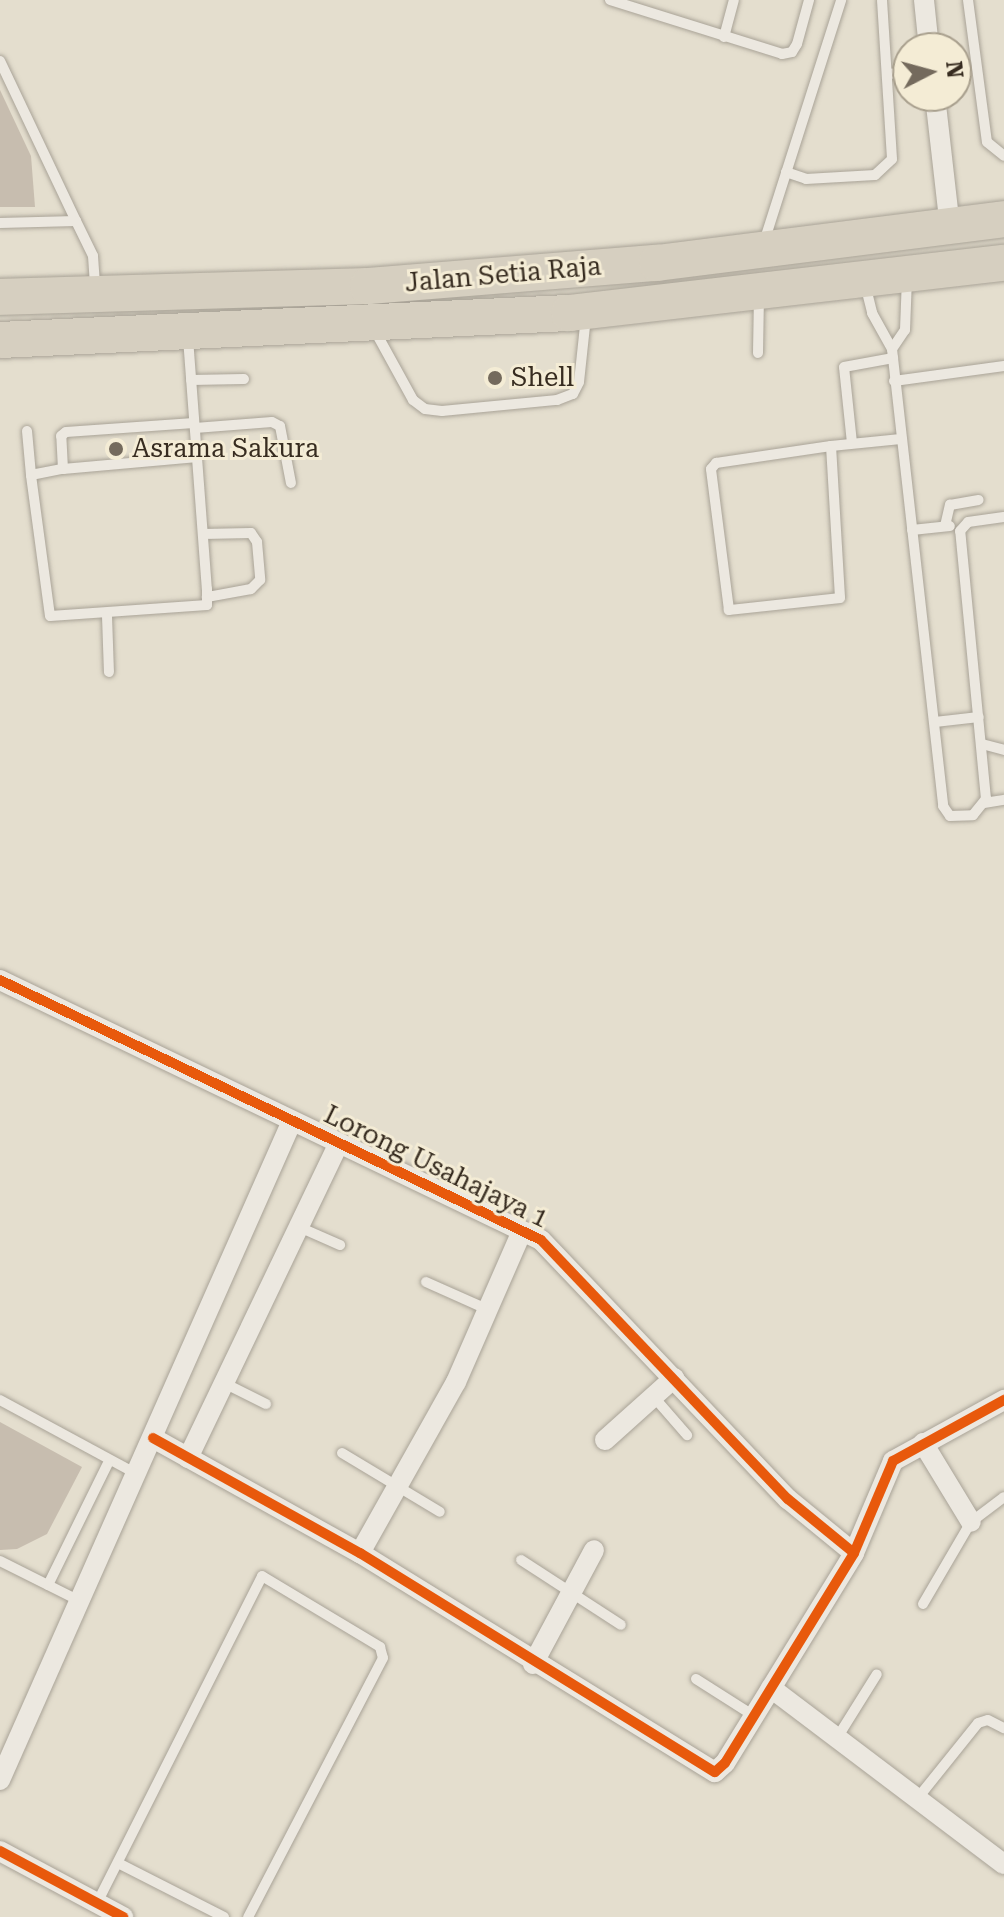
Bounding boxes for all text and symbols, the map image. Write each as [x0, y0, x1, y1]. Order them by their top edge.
north arrow [892, 32, 972, 112]
text: N [941, 60, 968, 79]
street label: Jalan Setia Raja [404, 251, 602, 299]
place label: Shell [511, 362, 574, 394]
marker: Shell [486, 369, 504, 387]
place label: Asrama Sakura [132, 433, 319, 465]
marker: Asrama Sakura [107, 440, 125, 458]
street label: Lorong Usahajaya 1 [319, 1099, 553, 1235]

